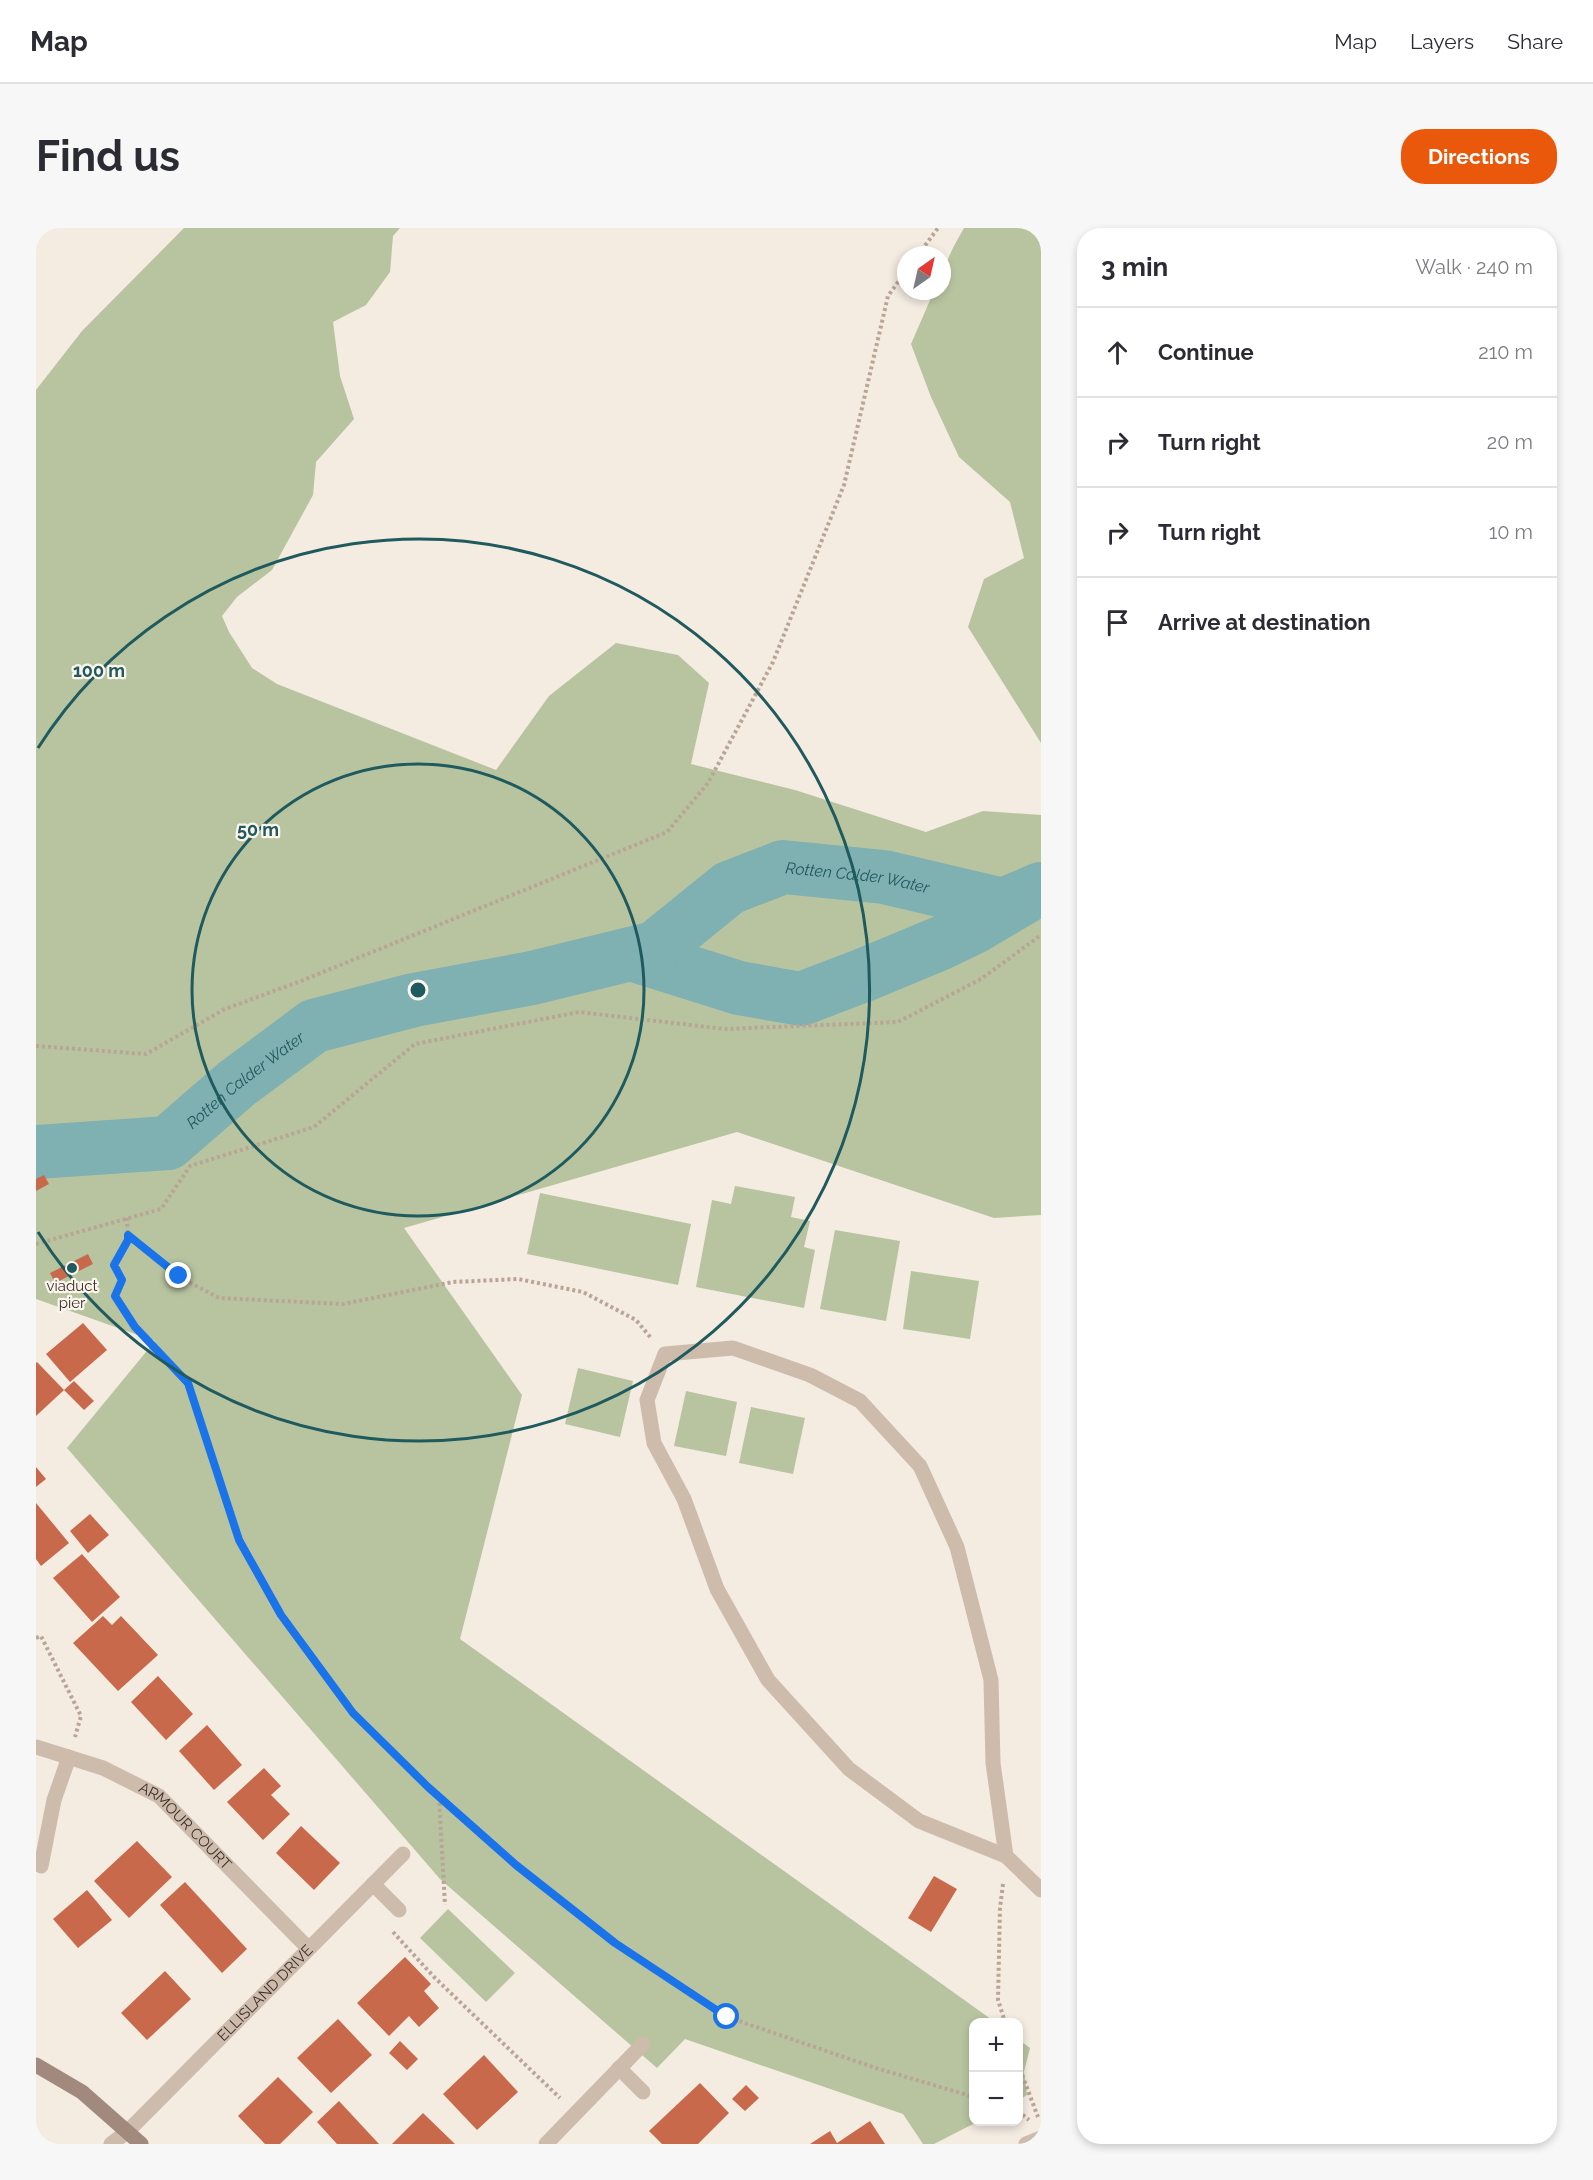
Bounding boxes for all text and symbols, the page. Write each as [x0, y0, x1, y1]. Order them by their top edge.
text: Map [30, 25, 88, 58]
text: Map [1334, 29, 1377, 54]
text: Layers [1410, 29, 1474, 54]
text: Share [1507, 29, 1563, 54]
button: Directions [1401, 129, 1557, 184]
text: Find us [36, 132, 180, 181]
north arrow [897, 246, 951, 300]
text: 3 min [1101, 252, 1168, 282]
text: Walk · 240 m [1415, 255, 1533, 279]
icon: ahead [1101, 336, 1134, 369]
text: Continue [1158, 339, 1254, 365]
text: 210 m [1478, 340, 1533, 364]
icon: right [1101, 426, 1134, 459]
text: Turn right [1158, 429, 1261, 455]
text: 20 m [1487, 430, 1533, 454]
icon: right [1101, 516, 1134, 549]
text: Turn right [1158, 519, 1261, 545]
text: 10 m [1489, 520, 1533, 544]
icon: arrive [1101, 606, 1134, 639]
text: Arrive at destination [1158, 609, 1371, 635]
text: 100 m [73, 660, 125, 681]
text: 50 m [237, 819, 279, 840]
water label: Rotten Calder Water [785, 858, 932, 897]
centre of rings [408, 980, 428, 1000]
water label: Rotten Calder Water [183, 1027, 308, 1133]
marker: viaduct pier [65, 1261, 79, 1275]
route end [165, 1262, 191, 1288]
place label: viaduct pier [47, 1277, 97, 1312]
street label: ARMOUR COURT [136, 1778, 235, 1873]
street label: ELLISLAND DRIVE [214, 1941, 317, 2045]
route start [713, 2003, 739, 2029]
map controls [969, 2018, 1023, 2126]
button: + [969, 2018, 1023, 2072]
button: − [969, 2072, 1023, 2126]

